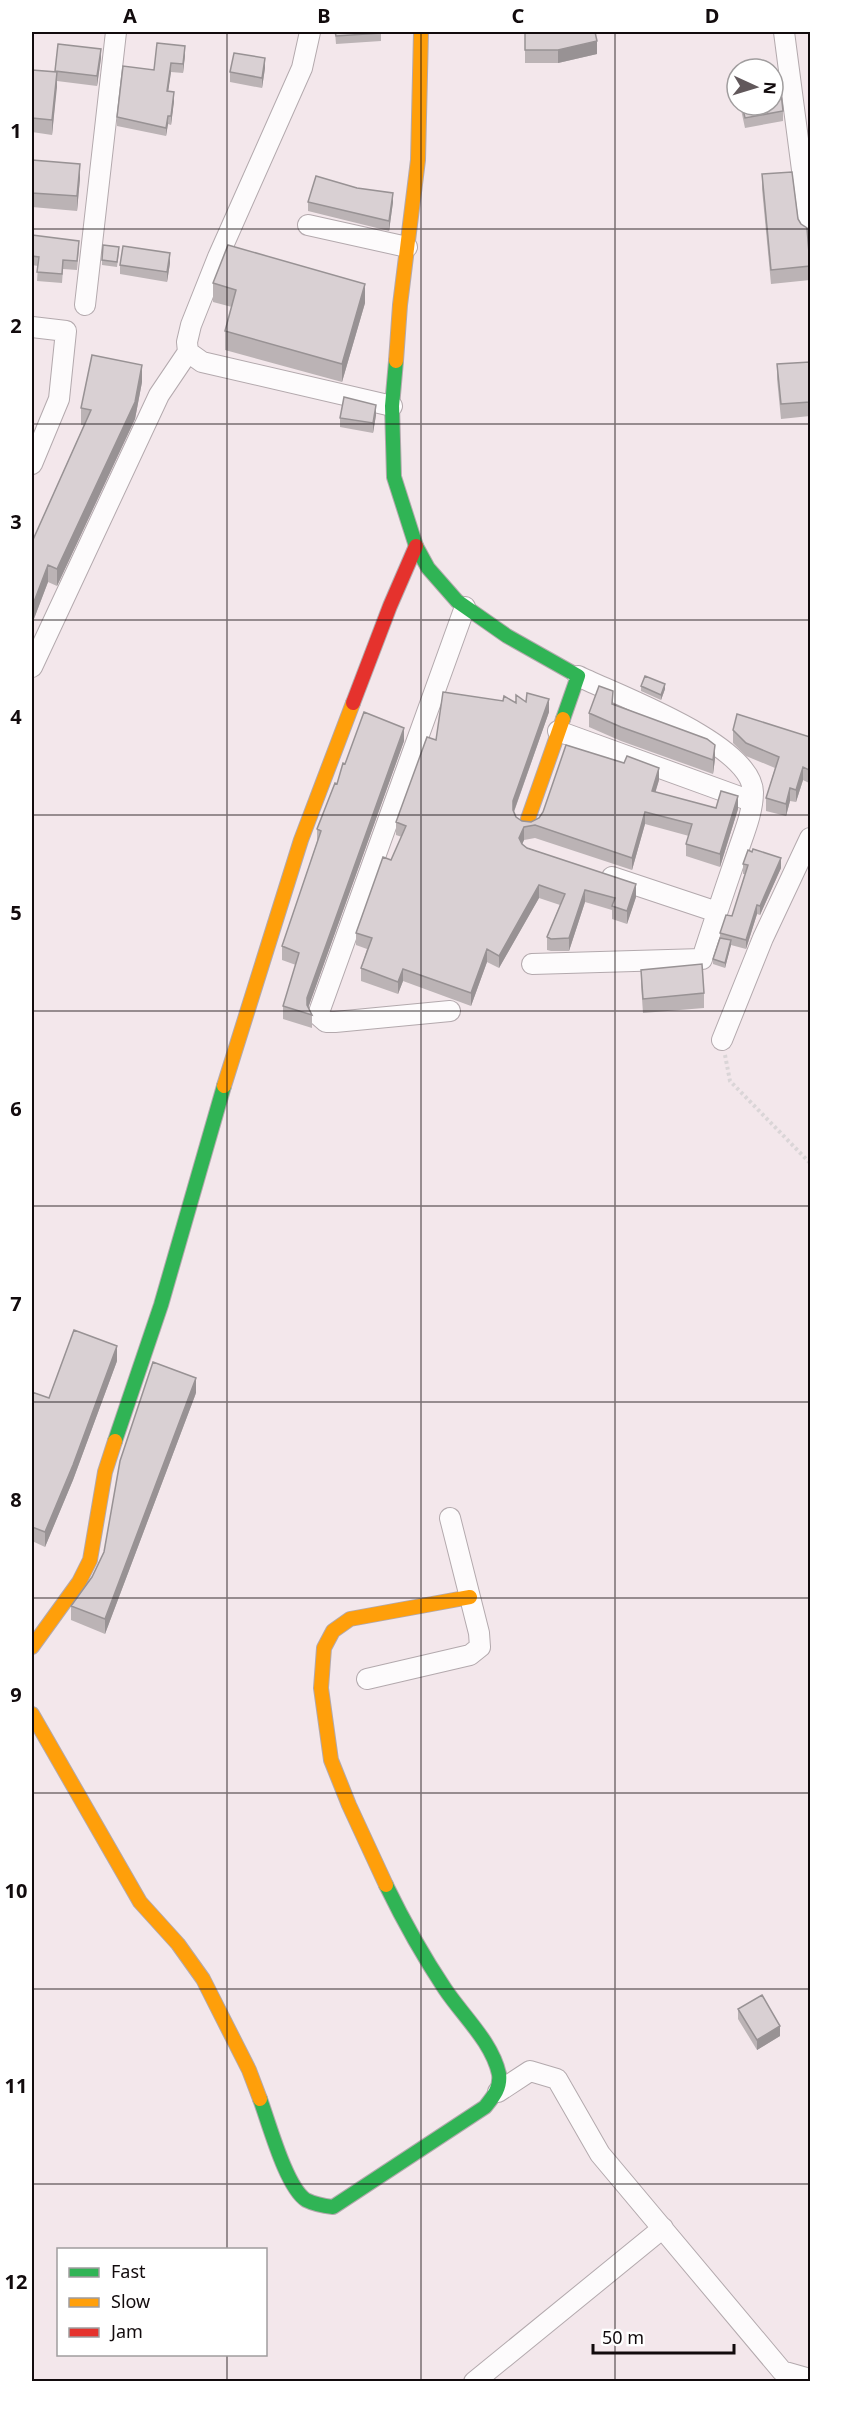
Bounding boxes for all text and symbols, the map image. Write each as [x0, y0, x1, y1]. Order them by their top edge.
text: A [123, 2, 137, 29]
text: B [317, 2, 331, 29]
text: C [512, 2, 525, 29]
text: D [705, 2, 719, 29]
north arrow [725, 57, 785, 117]
text: N [759, 81, 781, 95]
text: 1 [10, 117, 22, 144]
text: 2 [10, 312, 22, 339]
text: 3 [10, 508, 22, 535]
text: 4 [10, 703, 22, 730]
text: 5 [10, 899, 22, 926]
text: 6 [10, 1095, 22, 1122]
text: 7 [10, 1290, 22, 1317]
text: 8 [10, 1486, 22, 1513]
text: 9 [10, 1681, 22, 1708]
text: 10 [5, 1877, 27, 1904]
text: 11 [5, 2072, 27, 2099]
legend [57, 2248, 267, 2356]
text: Fast [111, 2259, 146, 2283]
text: 12 [5, 2268, 27, 2295]
text: Slow [111, 2289, 150, 2313]
scale bar [593, 2317, 734, 2355]
text: Jam [109, 2319, 143, 2343]
text: 50 m [602, 2325, 644, 2349]

